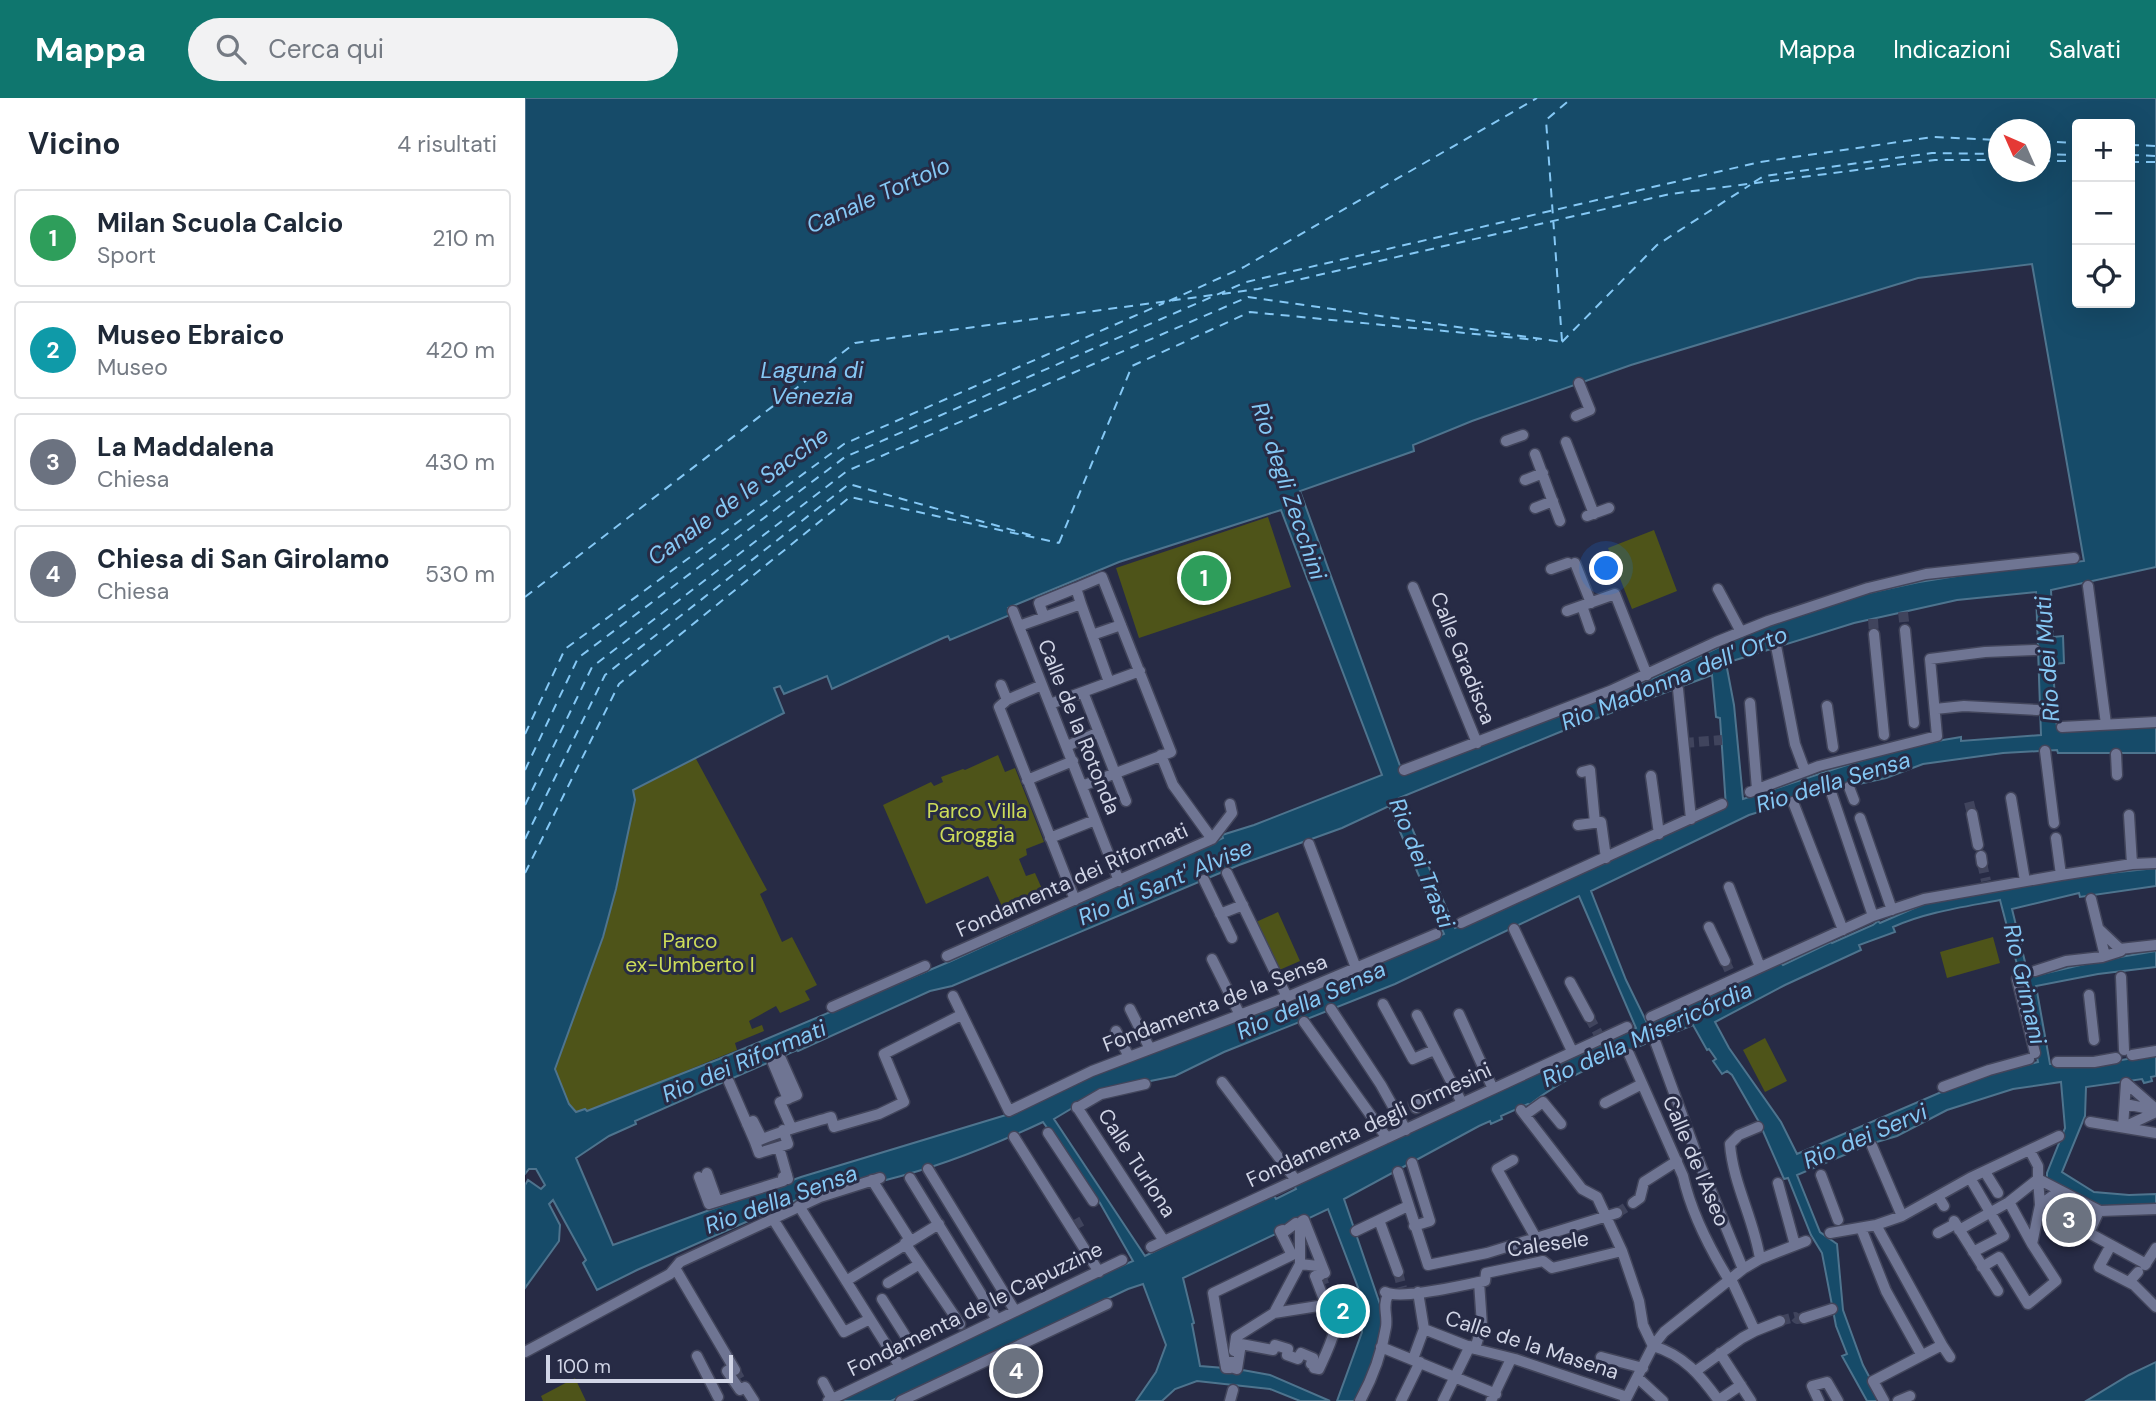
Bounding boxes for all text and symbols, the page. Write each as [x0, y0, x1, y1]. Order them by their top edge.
search box [188, 18, 678, 81]
text: Mappa [35, 28, 146, 71]
icon: search [212, 30, 250, 68]
text: Cerca qui [268, 32, 384, 66]
text: Mappa [1779, 34, 1855, 65]
text: Indicazioni [1893, 34, 2011, 65]
text: Salvati [2049, 34, 2121, 65]
north arrow [1988, 119, 2051, 182]
map controls [2072, 119, 2135, 308]
button: + [2072, 119, 2135, 182]
text: Vicino [28, 124, 121, 163]
text: 4 risultati [397, 129, 497, 159]
water label: Canale Tortolo [801, 150, 955, 240]
button: − [2072, 182, 2135, 245]
text: Milan Scuola Calcio [97, 206, 343, 240]
text: 1 [49, 223, 57, 253]
text: 210 m [432, 223, 495, 253]
text: Sport [97, 240, 156, 270]
button: locate [2072, 245, 2135, 308]
text: Museo Ebraico [97, 318, 284, 352]
text: 2 [46, 335, 60, 365]
text: 420 m [426, 335, 495, 365]
text: Museo [97, 352, 168, 382]
water label: Laguna di Venezia [760, 355, 864, 411]
water label: Rio degli Zecchini [1245, 398, 1334, 584]
water label: Canale de le Sacche [641, 420, 835, 572]
text: La Maddalena [97, 430, 274, 464]
text: 3 [46, 447, 60, 477]
text: 430 m [425, 447, 495, 477]
text: Chiesa [97, 464, 169, 494]
text: Chiesa di San Girolamo [97, 542, 390, 576]
your location [1589, 551, 1623, 585]
pin: 1 [1181, 552, 1227, 604]
text: 4 [46, 559, 60, 589]
text: 530 m [425, 559, 495, 589]
text: Chiesa [97, 576, 169, 606]
street label: Calle Gradisca [1424, 588, 1502, 728]
water label: Rio dei Muti [2028, 595, 2066, 723]
water label: Rio Madonna dell' Orto [1556, 619, 1792, 737]
street label: Calle de la Rotonda [1031, 635, 1127, 819]
water label: Rio della Sensa [1752, 744, 1914, 820]
water label: Rio dei Trasti [1382, 793, 1462, 933]
park label: Parco Villa Groggia [927, 797, 1027, 849]
street label: Fondamenta dei Riformati [952, 816, 1192, 944]
water label: Rio di Sant' Alvise [1073, 832, 1257, 932]
water label: Rio Grimani [1997, 921, 2054, 1048]
park label: Parco ex-Umberto I [625, 927, 755, 979]
street label: Fondamenta de la Sensa [1099, 947, 1331, 1059]
water label: Rio della Sensa [1232, 954, 1390, 1046]
water label: Rio della Misericórdia [1537, 974, 1757, 1094]
water label: Rio dei Riformati [657, 1013, 831, 1109]
street label: Fondamenta degli Ormesini [1242, 1056, 1496, 1194]
street label: Calle de l'Aseo [1656, 1091, 1736, 1231]
water label: Rio dei Servi [1798, 1096, 1932, 1176]
street label: Calle Turlona [1091, 1103, 1183, 1223]
water label: Rio della Sensa [701, 1157, 861, 1241]
pin: 3 [2046, 1194, 2092, 1246]
street label: Calesele [1505, 1224, 1591, 1264]
street label: Fondamenta de le Capuzzine [843, 1235, 1107, 1383]
pin: 2 [1320, 1285, 1366, 1337]
street label: Calle de la Masena [1442, 1304, 1622, 1386]
pin: 4 [993, 1345, 1039, 1397]
scale bar [546, 1352, 733, 1384]
text: 100 m [557, 1354, 611, 1379]

